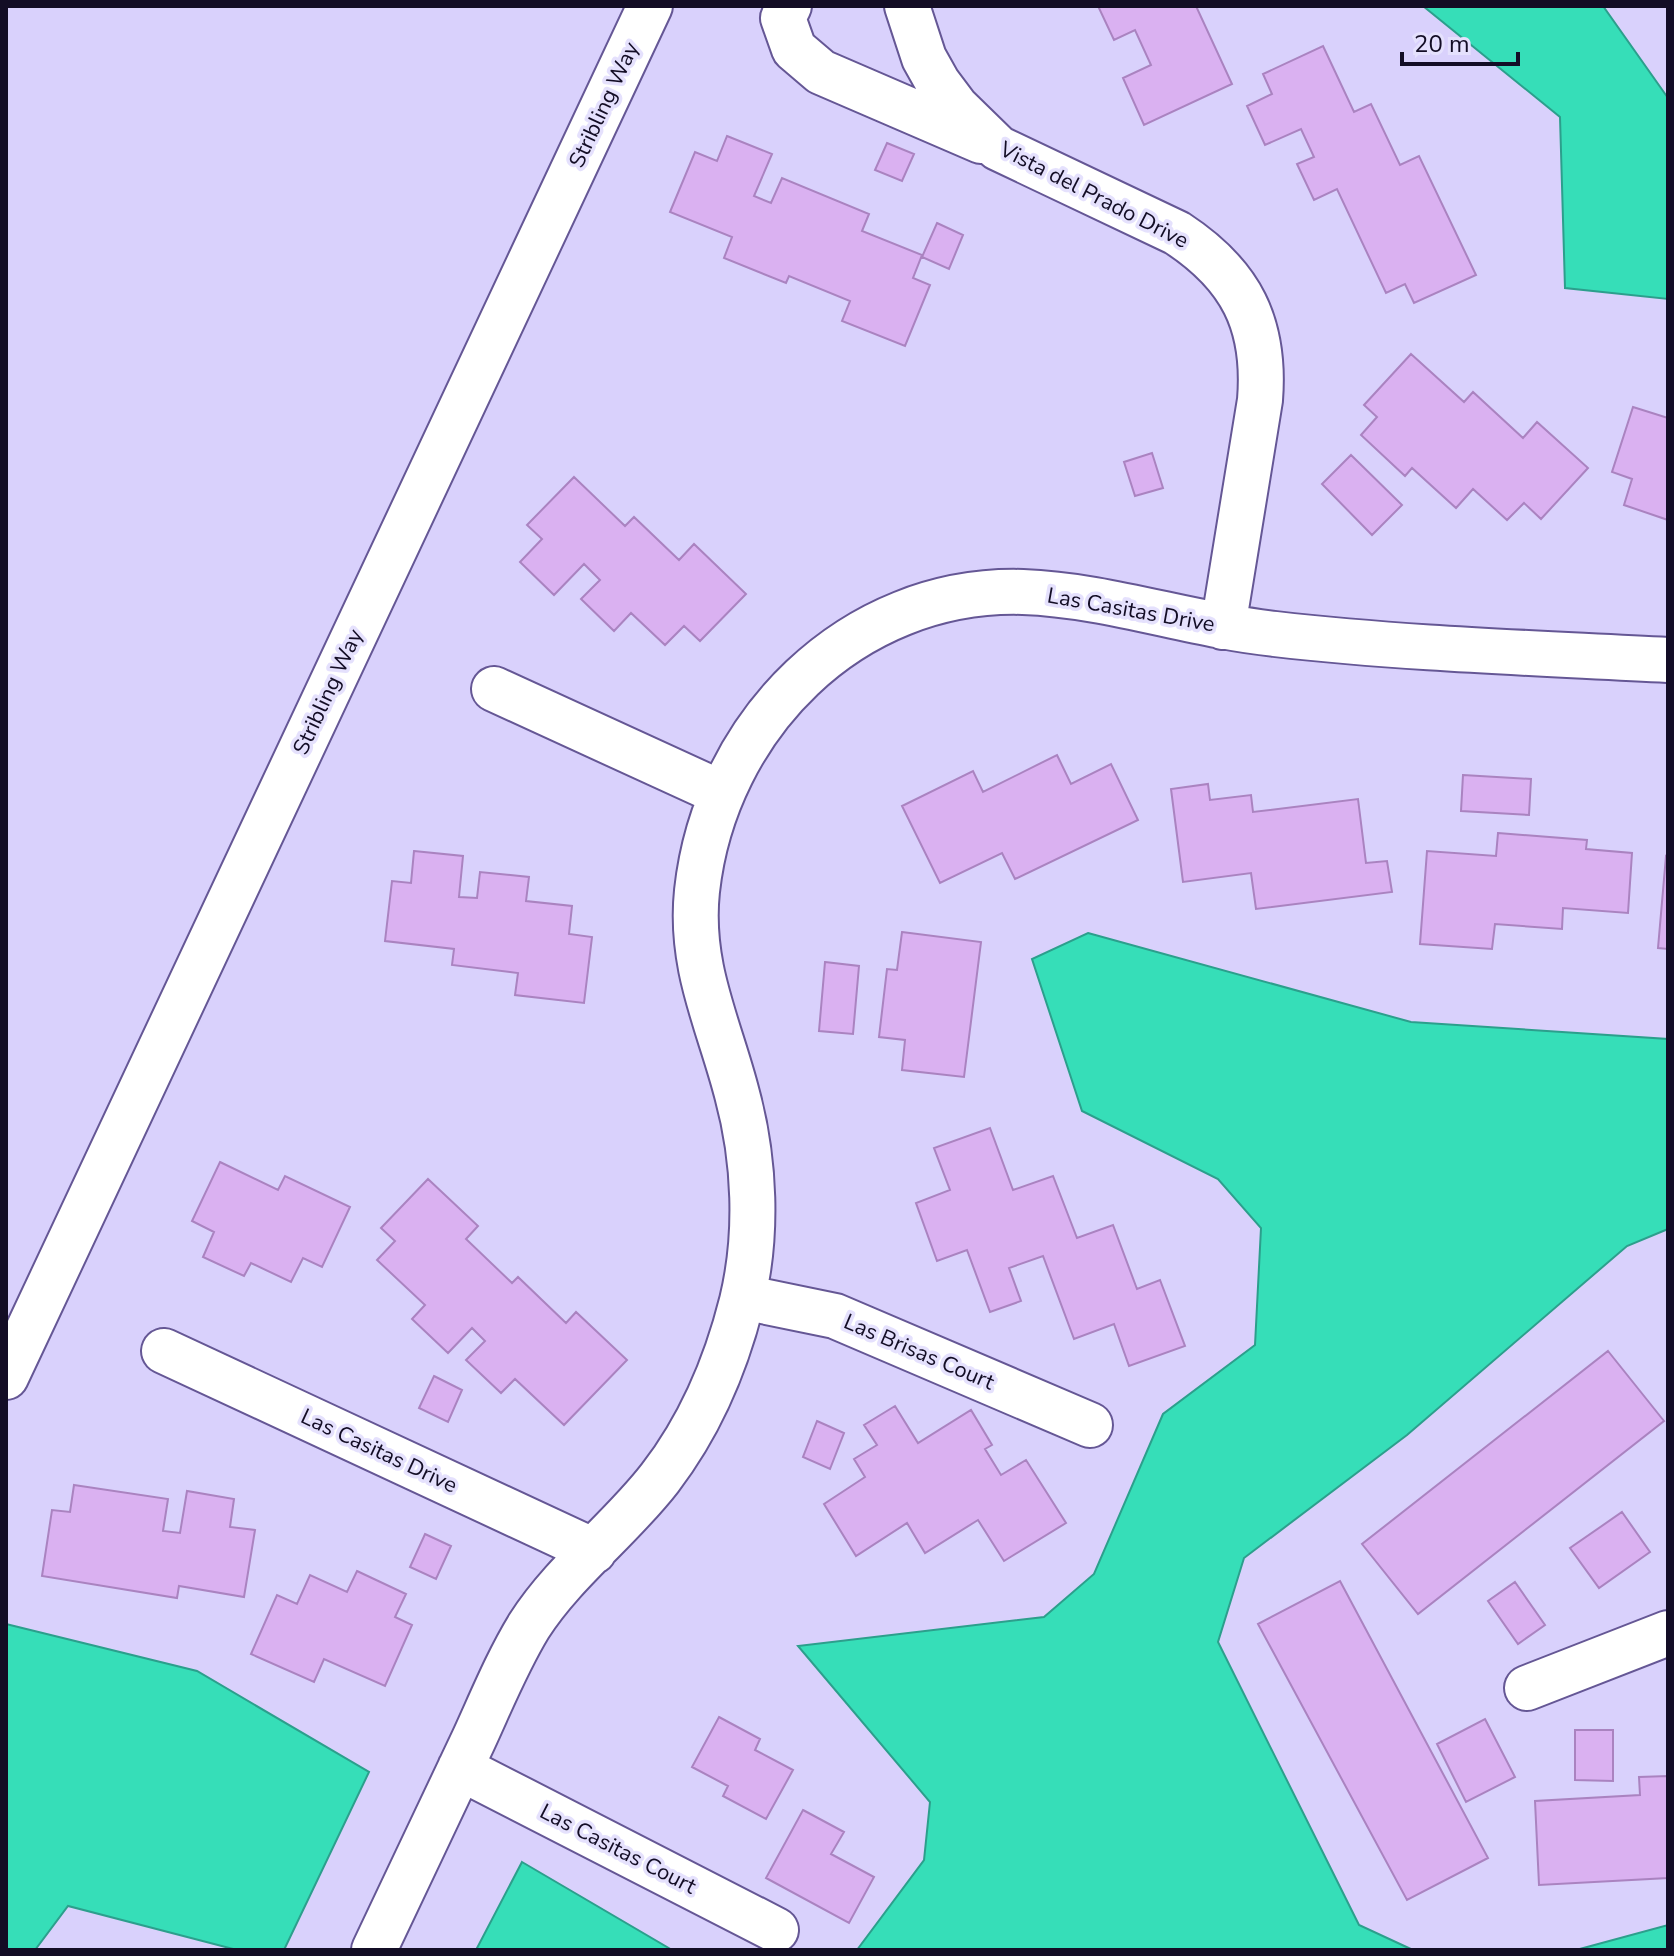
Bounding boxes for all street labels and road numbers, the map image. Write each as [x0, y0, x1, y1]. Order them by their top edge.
street label: Stribling Way [562, 37, 647, 173]
street label: Vista del Prado Drive [993, 134, 1194, 256]
street label: Las Casitas Drive [1045, 581, 1217, 639]
street label: Stribling Way [286, 624, 371, 760]
street label: Las Brisas Court [839, 1307, 999, 1397]
street label: Las Casitas Drive [296, 1402, 462, 1500]
street label: Las Casitas Court [535, 1797, 702, 1902]

